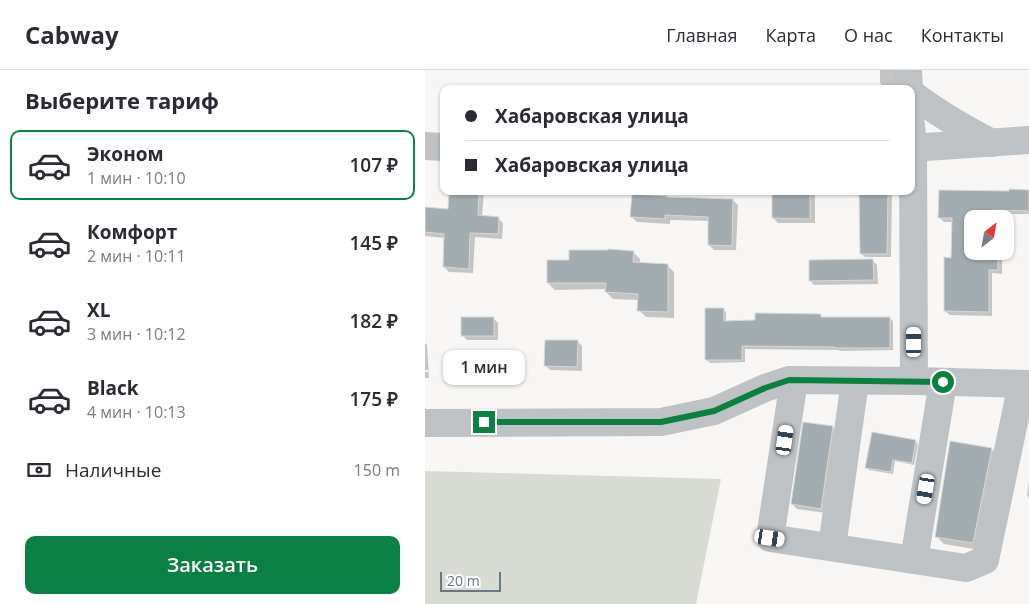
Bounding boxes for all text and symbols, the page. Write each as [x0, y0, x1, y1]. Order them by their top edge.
text: Cabway [25, 18, 119, 51]
text: Главная [666, 23, 738, 47]
text: Карта [766, 23, 816, 47]
text: О нас [844, 23, 893, 47]
text: Контакты [921, 23, 1004, 47]
text: Выберите тариф [25, 85, 219, 115]
text: Хабаровская улица [495, 103, 689, 129]
text: Эконом [87, 141, 164, 167]
icon: car [27, 143, 72, 188]
text: 107 ₽ [349, 152, 398, 178]
text: Хабаровская улица [495, 152, 689, 178]
text: 1 мин · 10:10 [87, 167, 186, 189]
north arrow [964, 210, 1014, 260]
map controls [964, 210, 1014, 260]
text: Комфорт [87, 219, 177, 245]
icon: car [27, 221, 72, 266]
text: 145 ₽ [349, 230, 398, 256]
text: 2 мин · 10:11 [87, 245, 186, 267]
text: XL [87, 297, 110, 323]
icon: car [27, 299, 72, 344]
text: 182 ₽ [349, 308, 398, 334]
text: 3 мин · 10:12 [87, 323, 186, 345]
car [906, 327, 921, 357]
callout: 1 мин [443, 350, 525, 384]
text: 1 мин [460, 356, 508, 378]
route start [932, 371, 954, 393]
text: Black [87, 375, 139, 401]
icon: car [27, 377, 72, 422]
text: 175 ₽ [349, 386, 398, 412]
text: 4 мин · 10:13 [87, 401, 186, 423]
route end [473, 411, 495, 433]
car [775, 424, 794, 456]
icon: cash [25, 456, 53, 484]
text: Наличные [65, 457, 161, 483]
text: 150 m [354, 459, 400, 481]
car [916, 473, 935, 505]
car [754, 528, 785, 548]
button: Заказать [25, 536, 400, 594]
scale bar [440, 569, 501, 592]
text: 20 m [447, 571, 480, 590]

